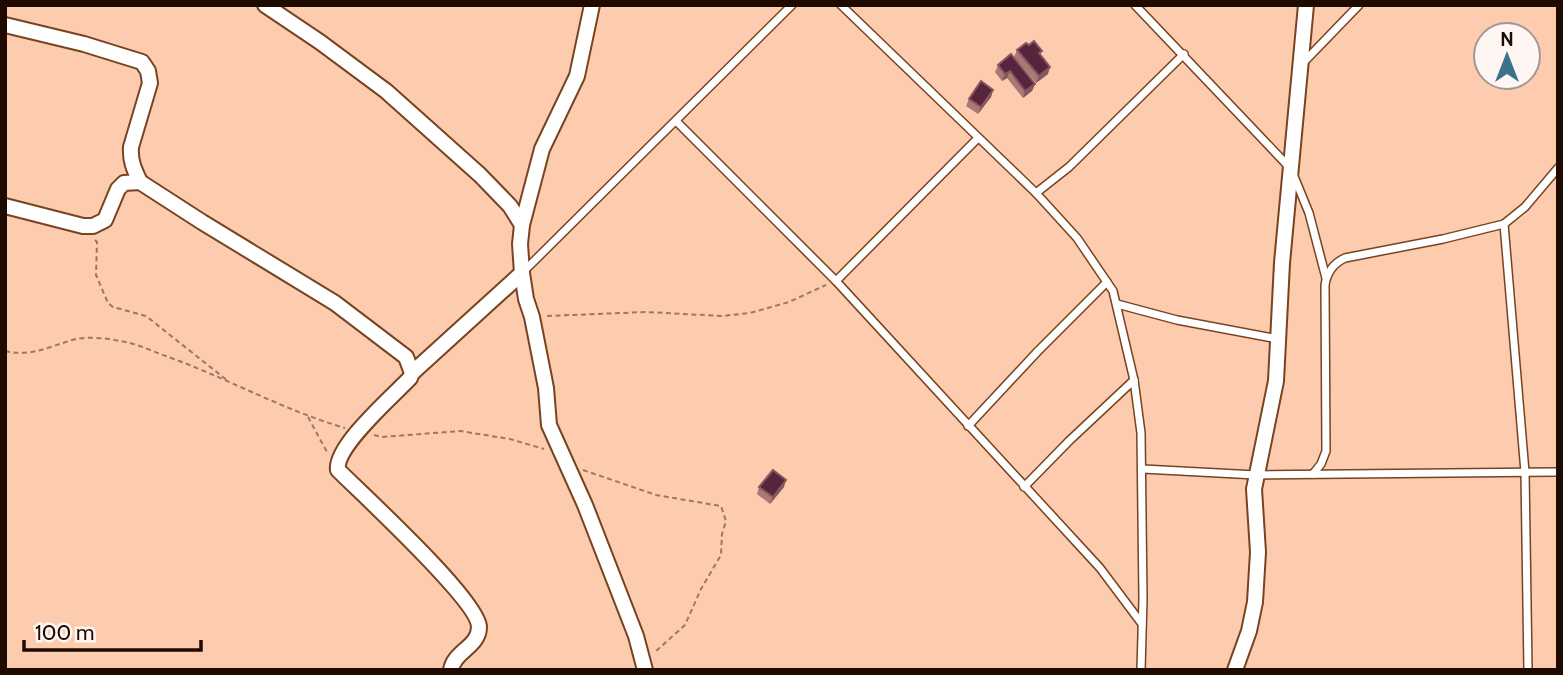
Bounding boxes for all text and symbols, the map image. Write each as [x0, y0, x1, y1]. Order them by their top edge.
north arrow [1472, 21, 1542, 91]
text: N [1500, 28, 1514, 51]
scale bar [24, 608, 201, 652]
text: 100 m [35, 620, 94, 645]

